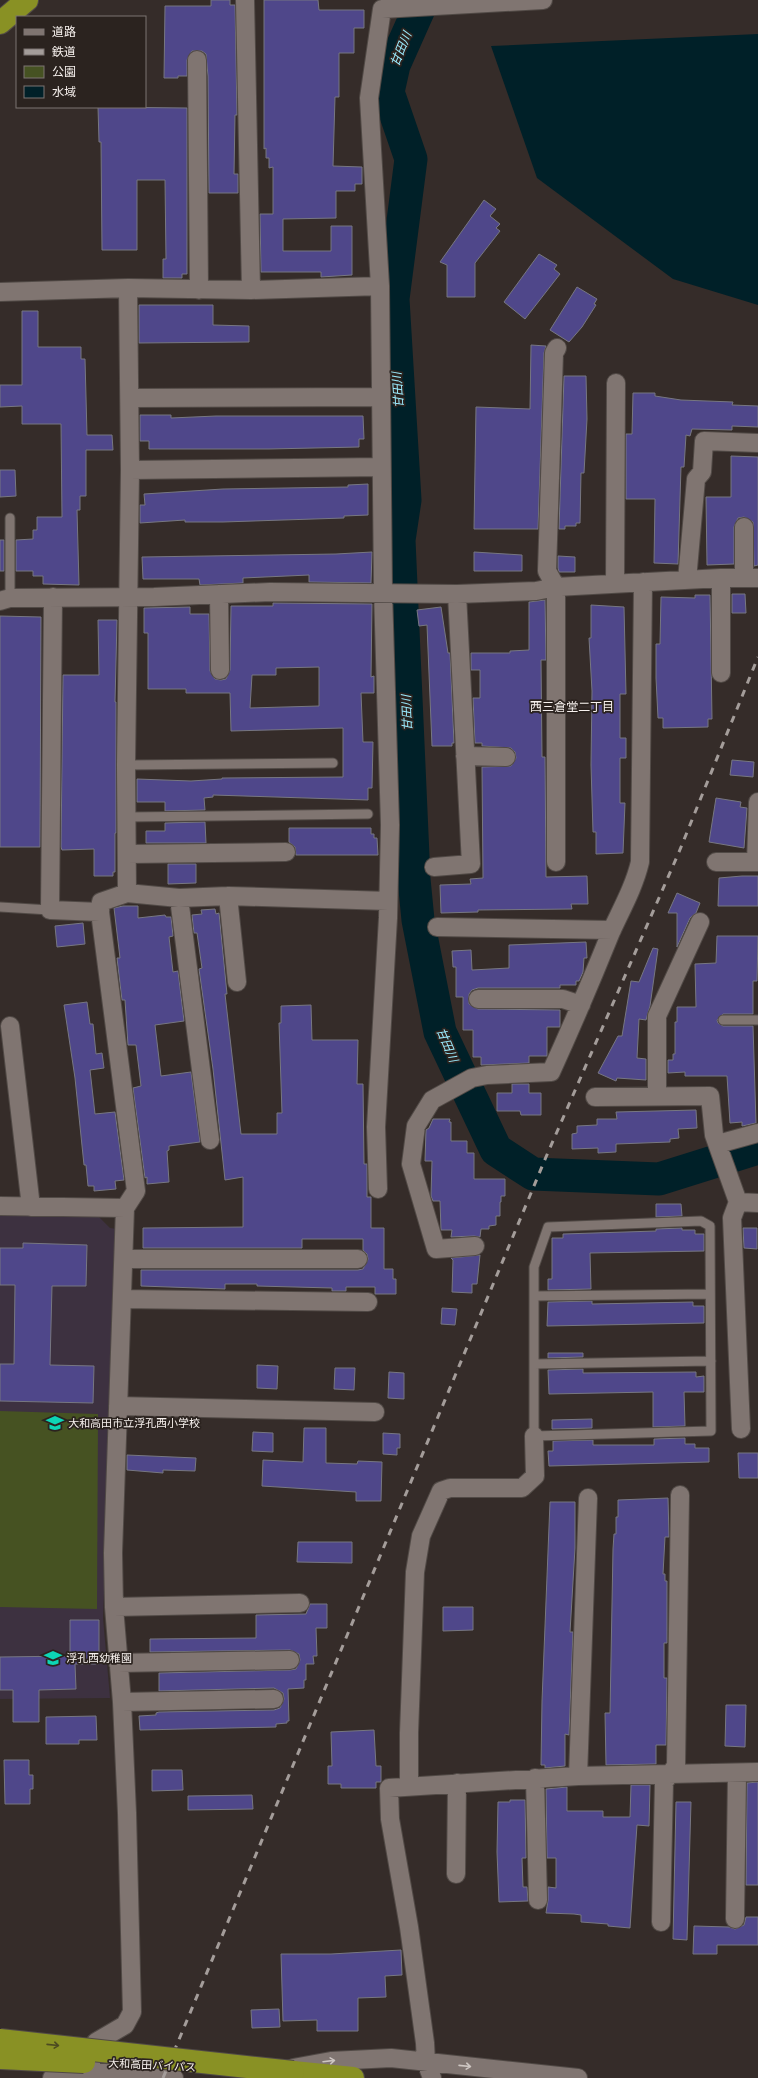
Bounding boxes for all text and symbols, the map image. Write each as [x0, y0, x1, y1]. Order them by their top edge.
legend [16, 16, 146, 108]
text: 道路 [52, 24, 76, 41]
water label: 甘田川 [387, 27, 417, 69]
text: 鉄道 [52, 44, 76, 61]
text: 公園 [52, 64, 76, 81]
text: 水域 [52, 84, 76, 101]
water label: 甘田川 [389, 369, 408, 409]
water label: 甘田川 [398, 693, 417, 731]
district label: 西三倉堂二丁目 [530, 699, 614, 716]
water label: 甘田川 [432, 1025, 462, 1067]
school or university icon: 大和高田市立浮孔西小学校 [45, 1413, 65, 1433]
place label: 大和高田市立浮孔西小学校 [68, 1416, 200, 1431]
school or university icon: 浮孔西幼稚園 [43, 1648, 63, 1668]
place label: 浮孔西幼稚園 [66, 1651, 132, 1666]
one-way arrow [46, 2041, 59, 2049]
street label: 大和高田バイパス [108, 2056, 196, 2075]
one-way arrow [322, 2058, 335, 2065]
one-way arrow [458, 2062, 471, 2070]

